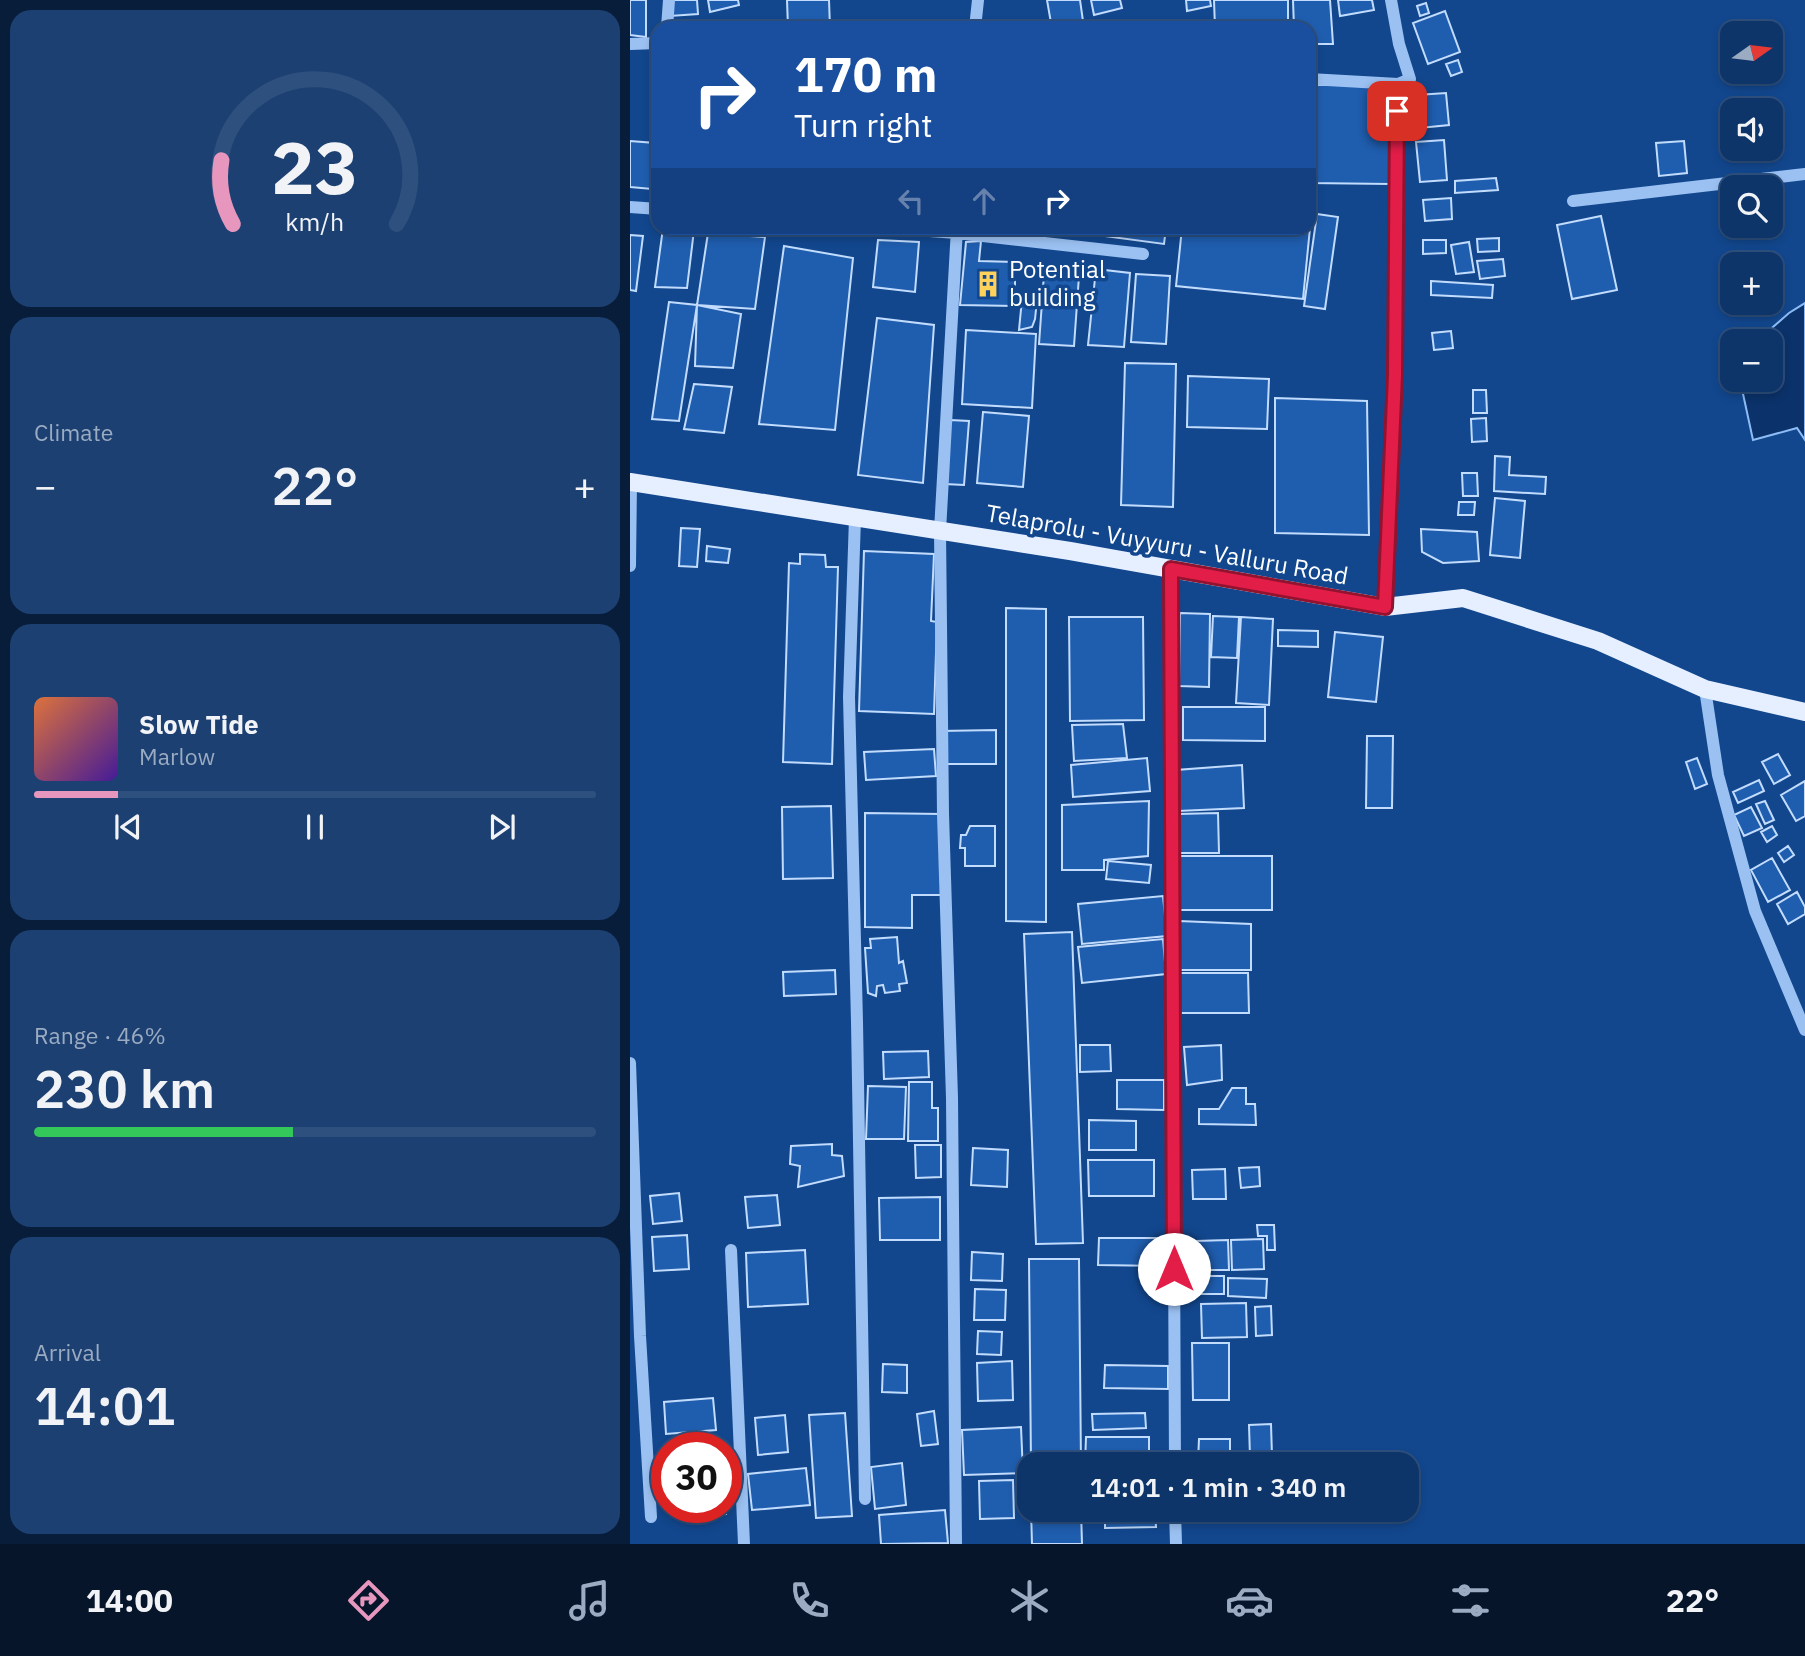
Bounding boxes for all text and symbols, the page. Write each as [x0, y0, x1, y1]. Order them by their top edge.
north arrow [1720, 21, 1783, 84]
map controls [1720, 21, 1783, 392]
text: 170 m [794, 42, 938, 105]
icon: right [679, 49, 770, 140]
pin [1367, 81, 1427, 141]
icon: arrive [1378, 92, 1416, 130]
button: sound [1720, 98, 1783, 161]
text: Turn right [794, 104, 932, 146]
text: 23 [271, 120, 359, 215]
button: search [1720, 175, 1783, 238]
icon: left [892, 182, 930, 220]
icon: ahead [965, 182, 1003, 220]
icon: right [1038, 182, 1076, 220]
text: km/h [286, 205, 344, 238]
button: + [1720, 252, 1783, 315]
place label: Potential building [1009, 253, 1105, 313]
building icon: Potential building [973, 269, 1003, 299]
button: − [1720, 329, 1783, 392]
text: Climate [34, 417, 113, 447]
text: 22° [272, 452, 358, 519]
text: − [34, 461, 57, 510]
text: + [573, 461, 596, 510]
street label: Telaprolu - Vuyyuru - Valluru Road [984, 496, 1351, 592]
text: Slow Tide [139, 707, 259, 741]
text: Marlow [139, 741, 215, 771]
icon: previous [109, 808, 147, 846]
icon: pause [296, 808, 334, 846]
icon: next [483, 808, 521, 846]
text: Range · 46% [34, 1020, 166, 1050]
text: 230 km [34, 1055, 215, 1122]
position arrow [1137, 1232, 1211, 1306]
text: Arrival [34, 1337, 101, 1367]
text: 14:01 [34, 1372, 175, 1439]
speed limit sign: 30 [651, 1432, 742, 1523]
text: 14:01 · 1 min · 340 m [1090, 1470, 1346, 1504]
icon: directions [344, 1576, 393, 1625]
icon: music [565, 1576, 614, 1625]
icon: phone [785, 1576, 834, 1625]
icon: climate [1005, 1576, 1054, 1625]
icon: car [1225, 1576, 1274, 1625]
icon: filters [1446, 1576, 1495, 1625]
text: 14:00 [86, 1579, 173, 1621]
text: 22° [1666, 1579, 1719, 1621]

